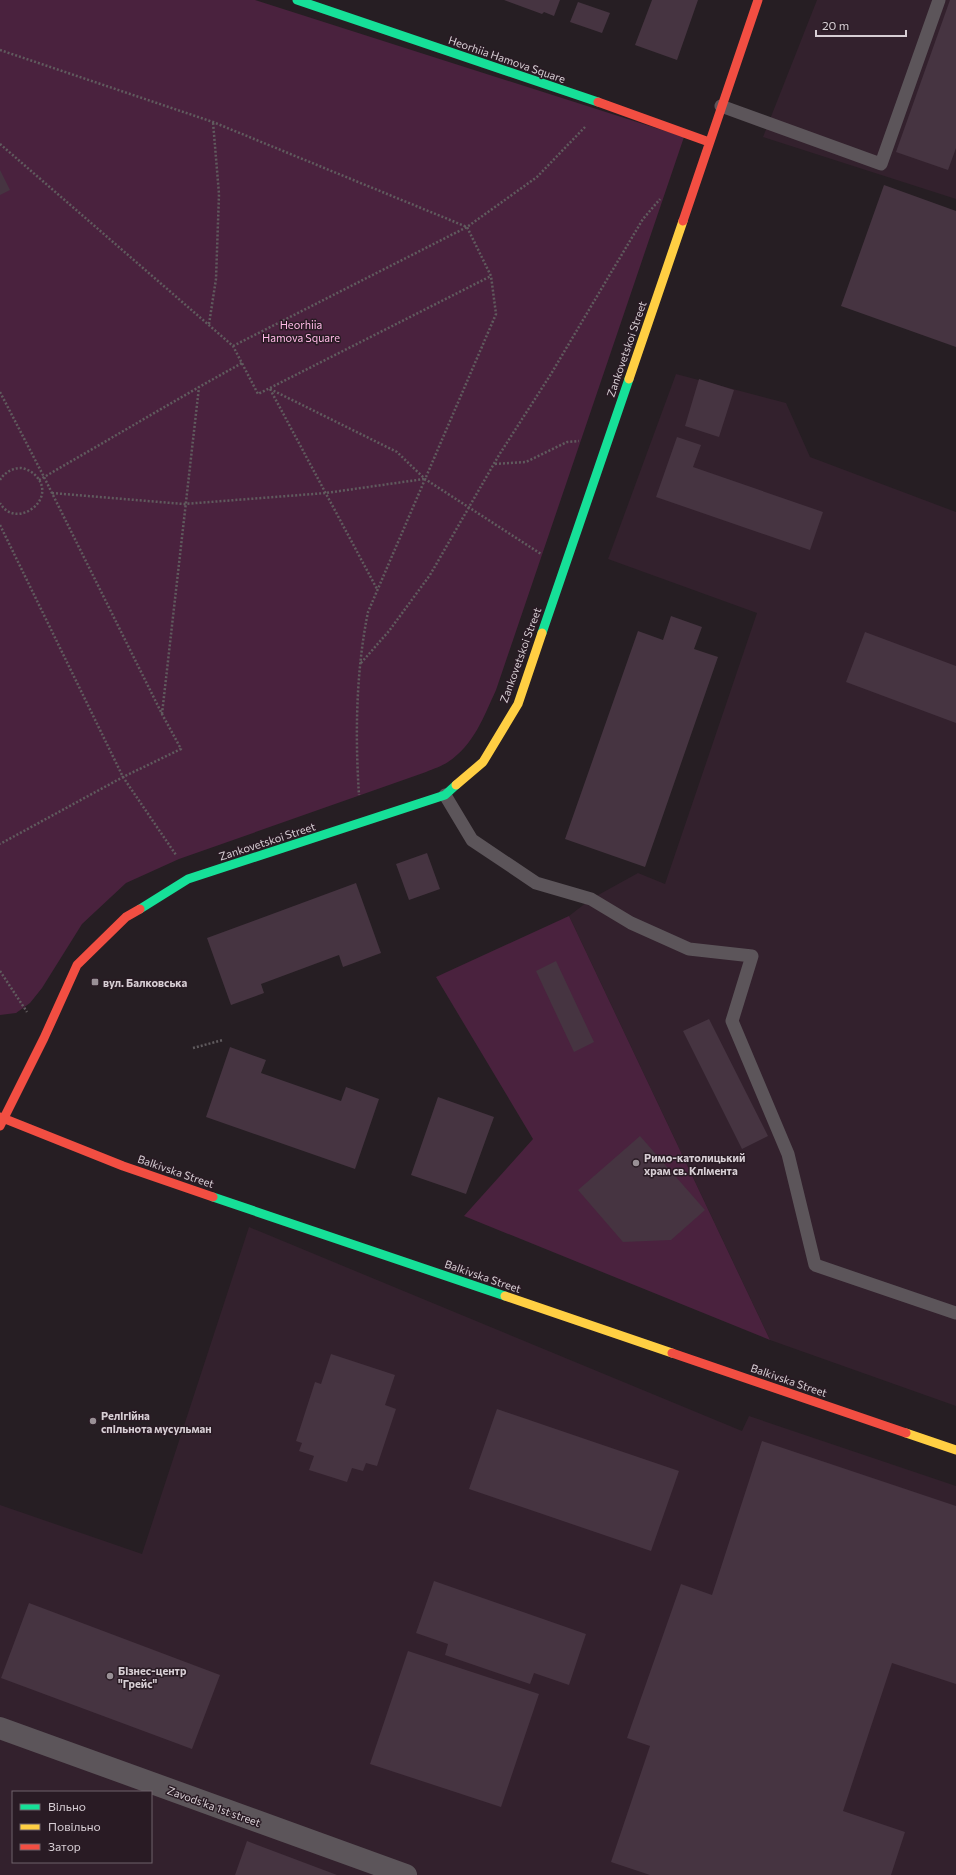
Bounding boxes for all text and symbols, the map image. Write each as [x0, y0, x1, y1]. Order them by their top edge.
scale bar [816, 12, 906, 38]
text: 20 m [822, 18, 849, 32]
street label: Heorhiia Hamova Square [447, 33, 567, 85]
street label: Zankovetskoi Street [603, 299, 649, 399]
park label: Heorhiia Hamova Square [262, 318, 340, 344]
street label: Zankovetskoi Street [497, 605, 543, 704]
street label: Zankovetskoi Street [217, 819, 317, 863]
place label: вул. Балковська [103, 976, 188, 989]
marker: вул. Балковська [90, 977, 100, 987]
place label: Римо-католицький храм св. Клімента [644, 1151, 745, 1177]
street label: Balkivska Street [136, 1152, 216, 1190]
marker: Римо-католицький храм св. Клімента [631, 1158, 641, 1168]
street label: Balkivska Street [443, 1257, 523, 1295]
street label: Balkivska Street [749, 1361, 829, 1399]
place label: Релігійна спільнота мусульман [101, 1409, 212, 1435]
marker: Релігійна спільнота мусульман [88, 1416, 98, 1426]
place label: Бізнес-центр "Грейс" [118, 1664, 187, 1690]
marker: Бізнес-центр "Грейс" [105, 1671, 115, 1681]
street label: Zavods'ka 1st street [166, 1783, 263, 1829]
legend [12, 1791, 152, 1863]
text: Вільно [48, 1799, 86, 1813]
text: Повільно [48, 1819, 101, 1833]
text: Затор [48, 1839, 81, 1853]

